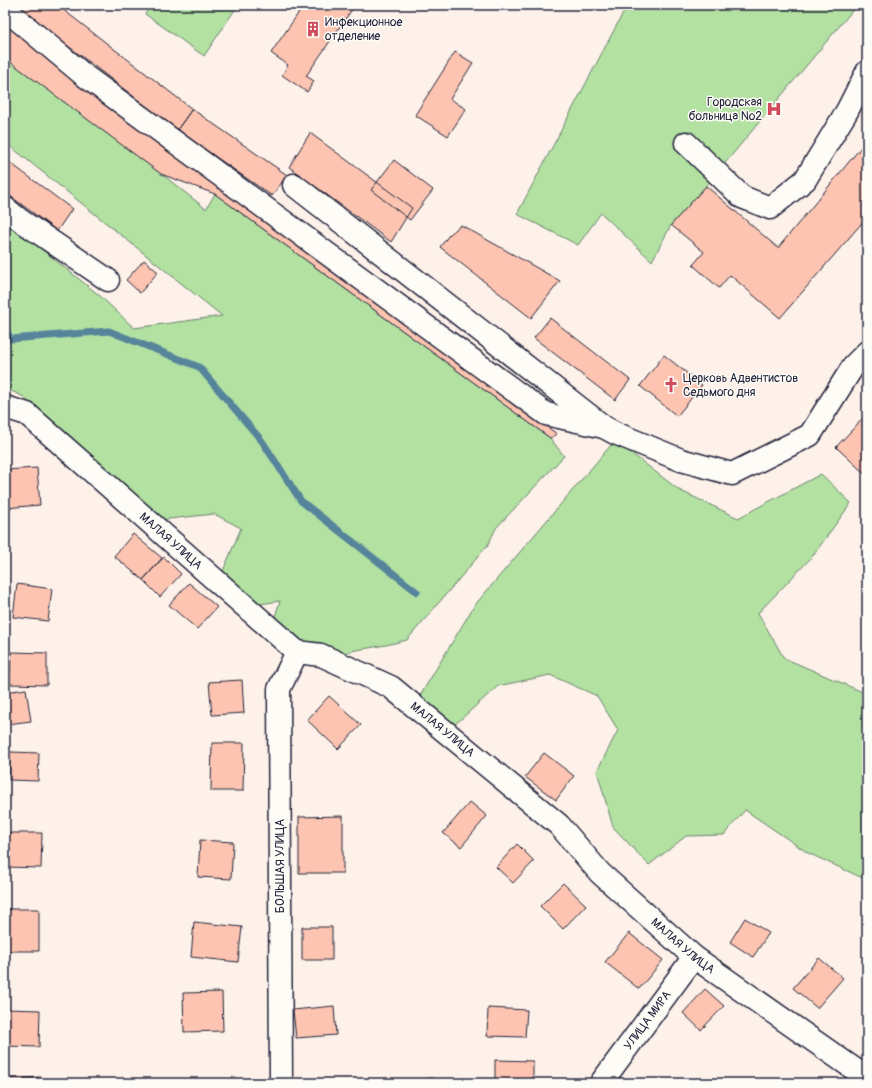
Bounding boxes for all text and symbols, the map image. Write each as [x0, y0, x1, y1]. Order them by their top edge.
place label: Инфекционное отделение [325, 15, 402, 44]
building icon: Инфекционное отделение [304, 20, 322, 38]
place label: Городская больница №2 [689, 95, 762, 124]
hospital icon: Городская больница №2 [765, 100, 783, 118]
place label: Церковь Адвентистов Седьмого дня [683, 371, 798, 400]
church icon: Церковь Адвентистов Седьмого дня [662, 376, 680, 394]
street label: МАЛАЯ УЛИЦА [136, 510, 205, 573]
street label: МАЛАЯ УЛИЦА [407, 699, 478, 761]
street label: БОЛЬШАЯ УЛИЦА [273, 819, 288, 913]
street label: МАЛАЯ УЛИЦА [647, 915, 718, 977]
street label: УЛИЦА МИРА [621, 988, 675, 1053]

